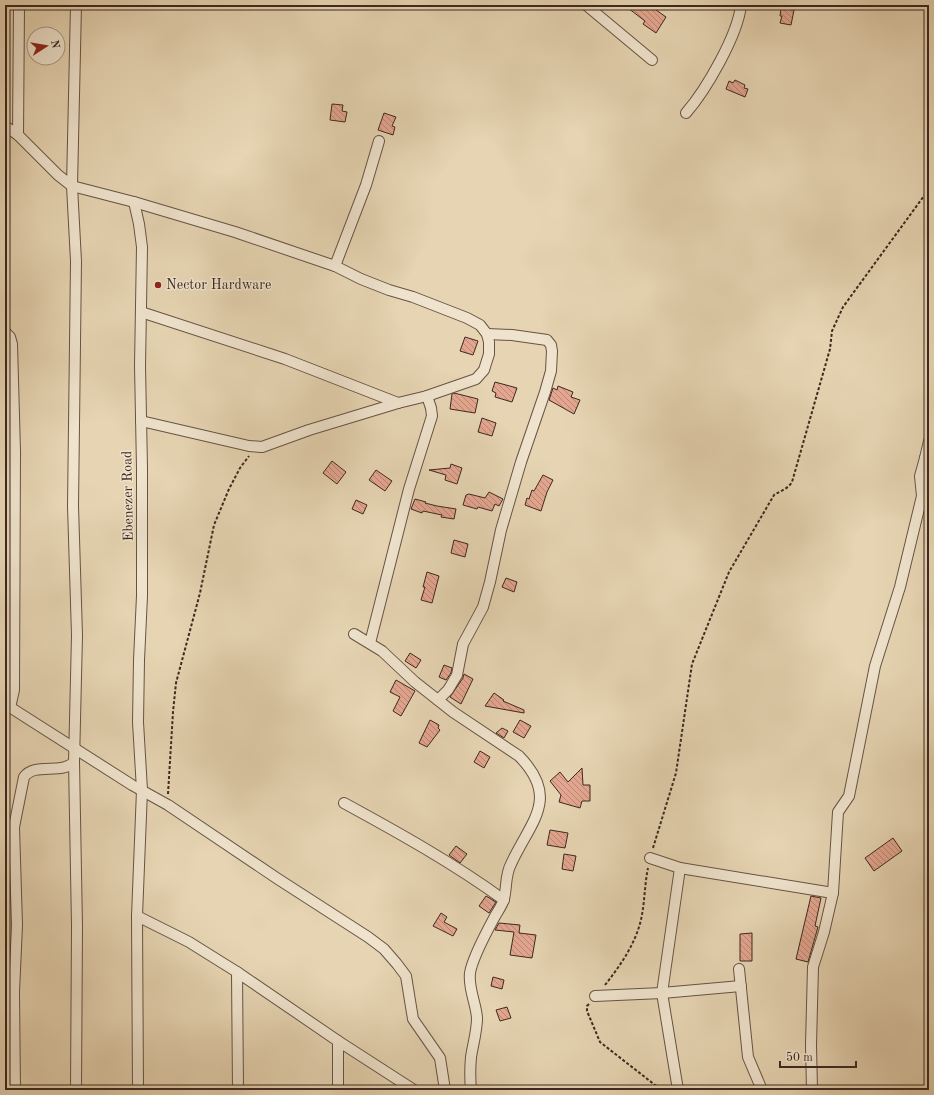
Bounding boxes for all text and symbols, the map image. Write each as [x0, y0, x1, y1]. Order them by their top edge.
north arrow [26, 26, 66, 66]
text: N [48, 39, 61, 50]
place label: Nector Hardware [166, 278, 271, 292]
marker: Nector Hardware [153, 280, 163, 290]
street label: Ebenezer Road [120, 451, 136, 541]
scale bar [780, 1043, 856, 1069]
text: 50 m [786, 1051, 813, 1064]

